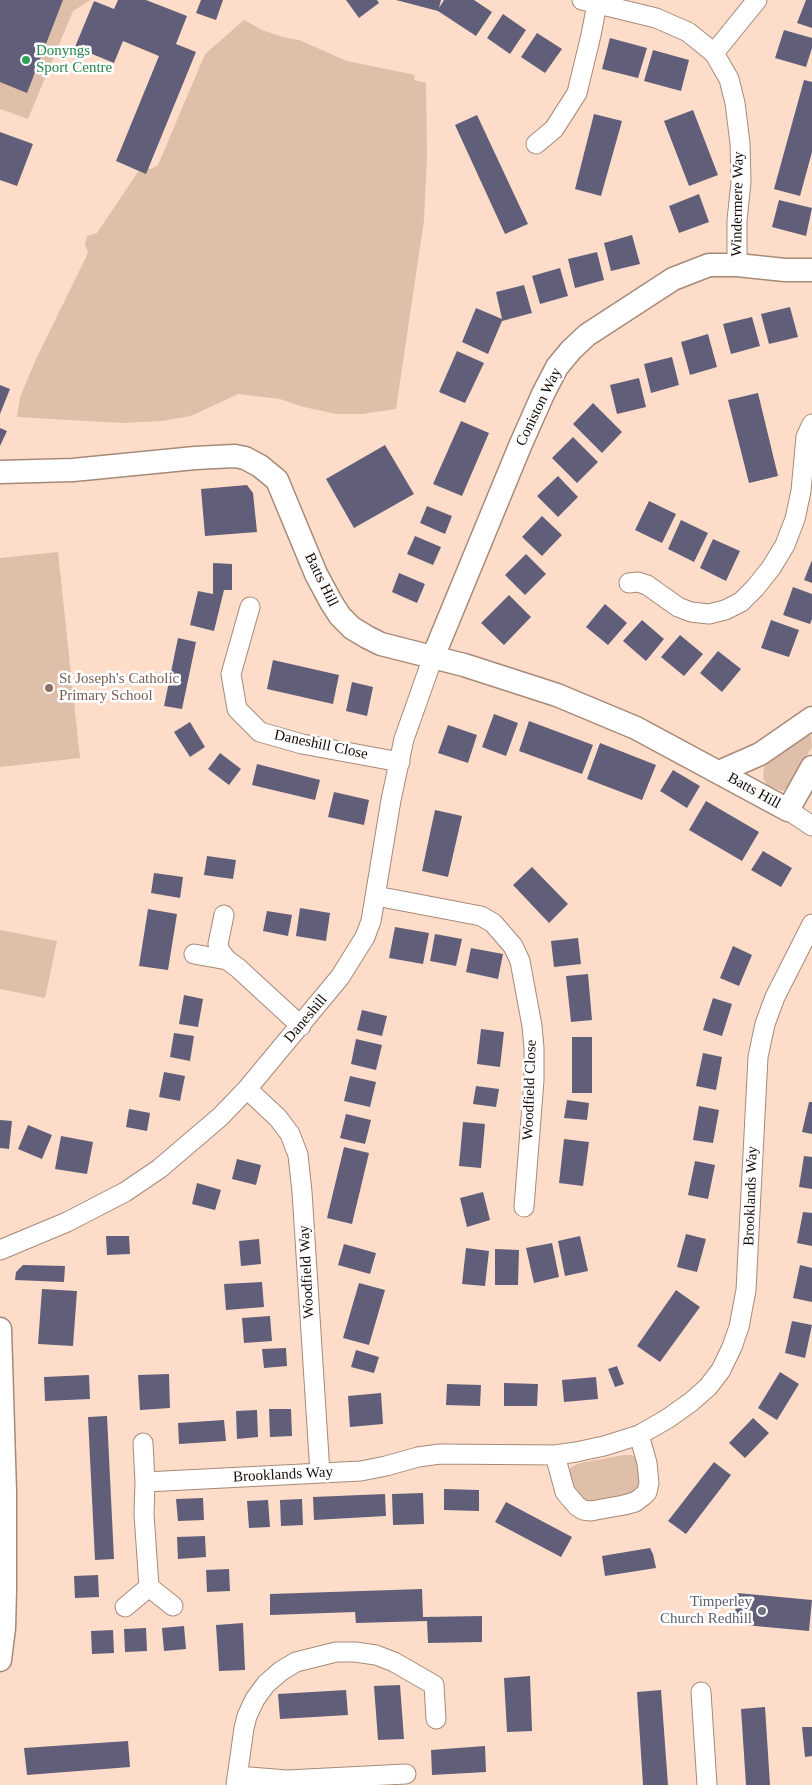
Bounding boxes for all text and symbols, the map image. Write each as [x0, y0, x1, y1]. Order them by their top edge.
place label: Donyngs Sport Centre [36, 42, 112, 77]
marker: Donyngs Sport Centre [20, 54, 32, 66]
street label: Windermere Way [728, 151, 748, 257]
street label: Coniston Way [512, 365, 566, 449]
street label: Batts Hill [300, 550, 342, 610]
place label: St Joseph's Catholic Primary School [59, 670, 179, 705]
marker: St Joseph's Catholic Primary School [43, 682, 55, 694]
street label: Daneshill Close [272, 726, 370, 764]
street label: Batts Hill [724, 769, 784, 813]
street label: Daneshill [281, 991, 331, 1047]
street label: Woodfield Close [519, 1039, 541, 1141]
street label: Brooklands Way [740, 1146, 762, 1246]
street label: Woodfield Way [296, 1225, 318, 1319]
street label: Brooklands Way [233, 1463, 333, 1487]
place label: Timperley Church Redhill [660, 1593, 752, 1628]
marker: Timperley Church Redhill [756, 1605, 768, 1617]

